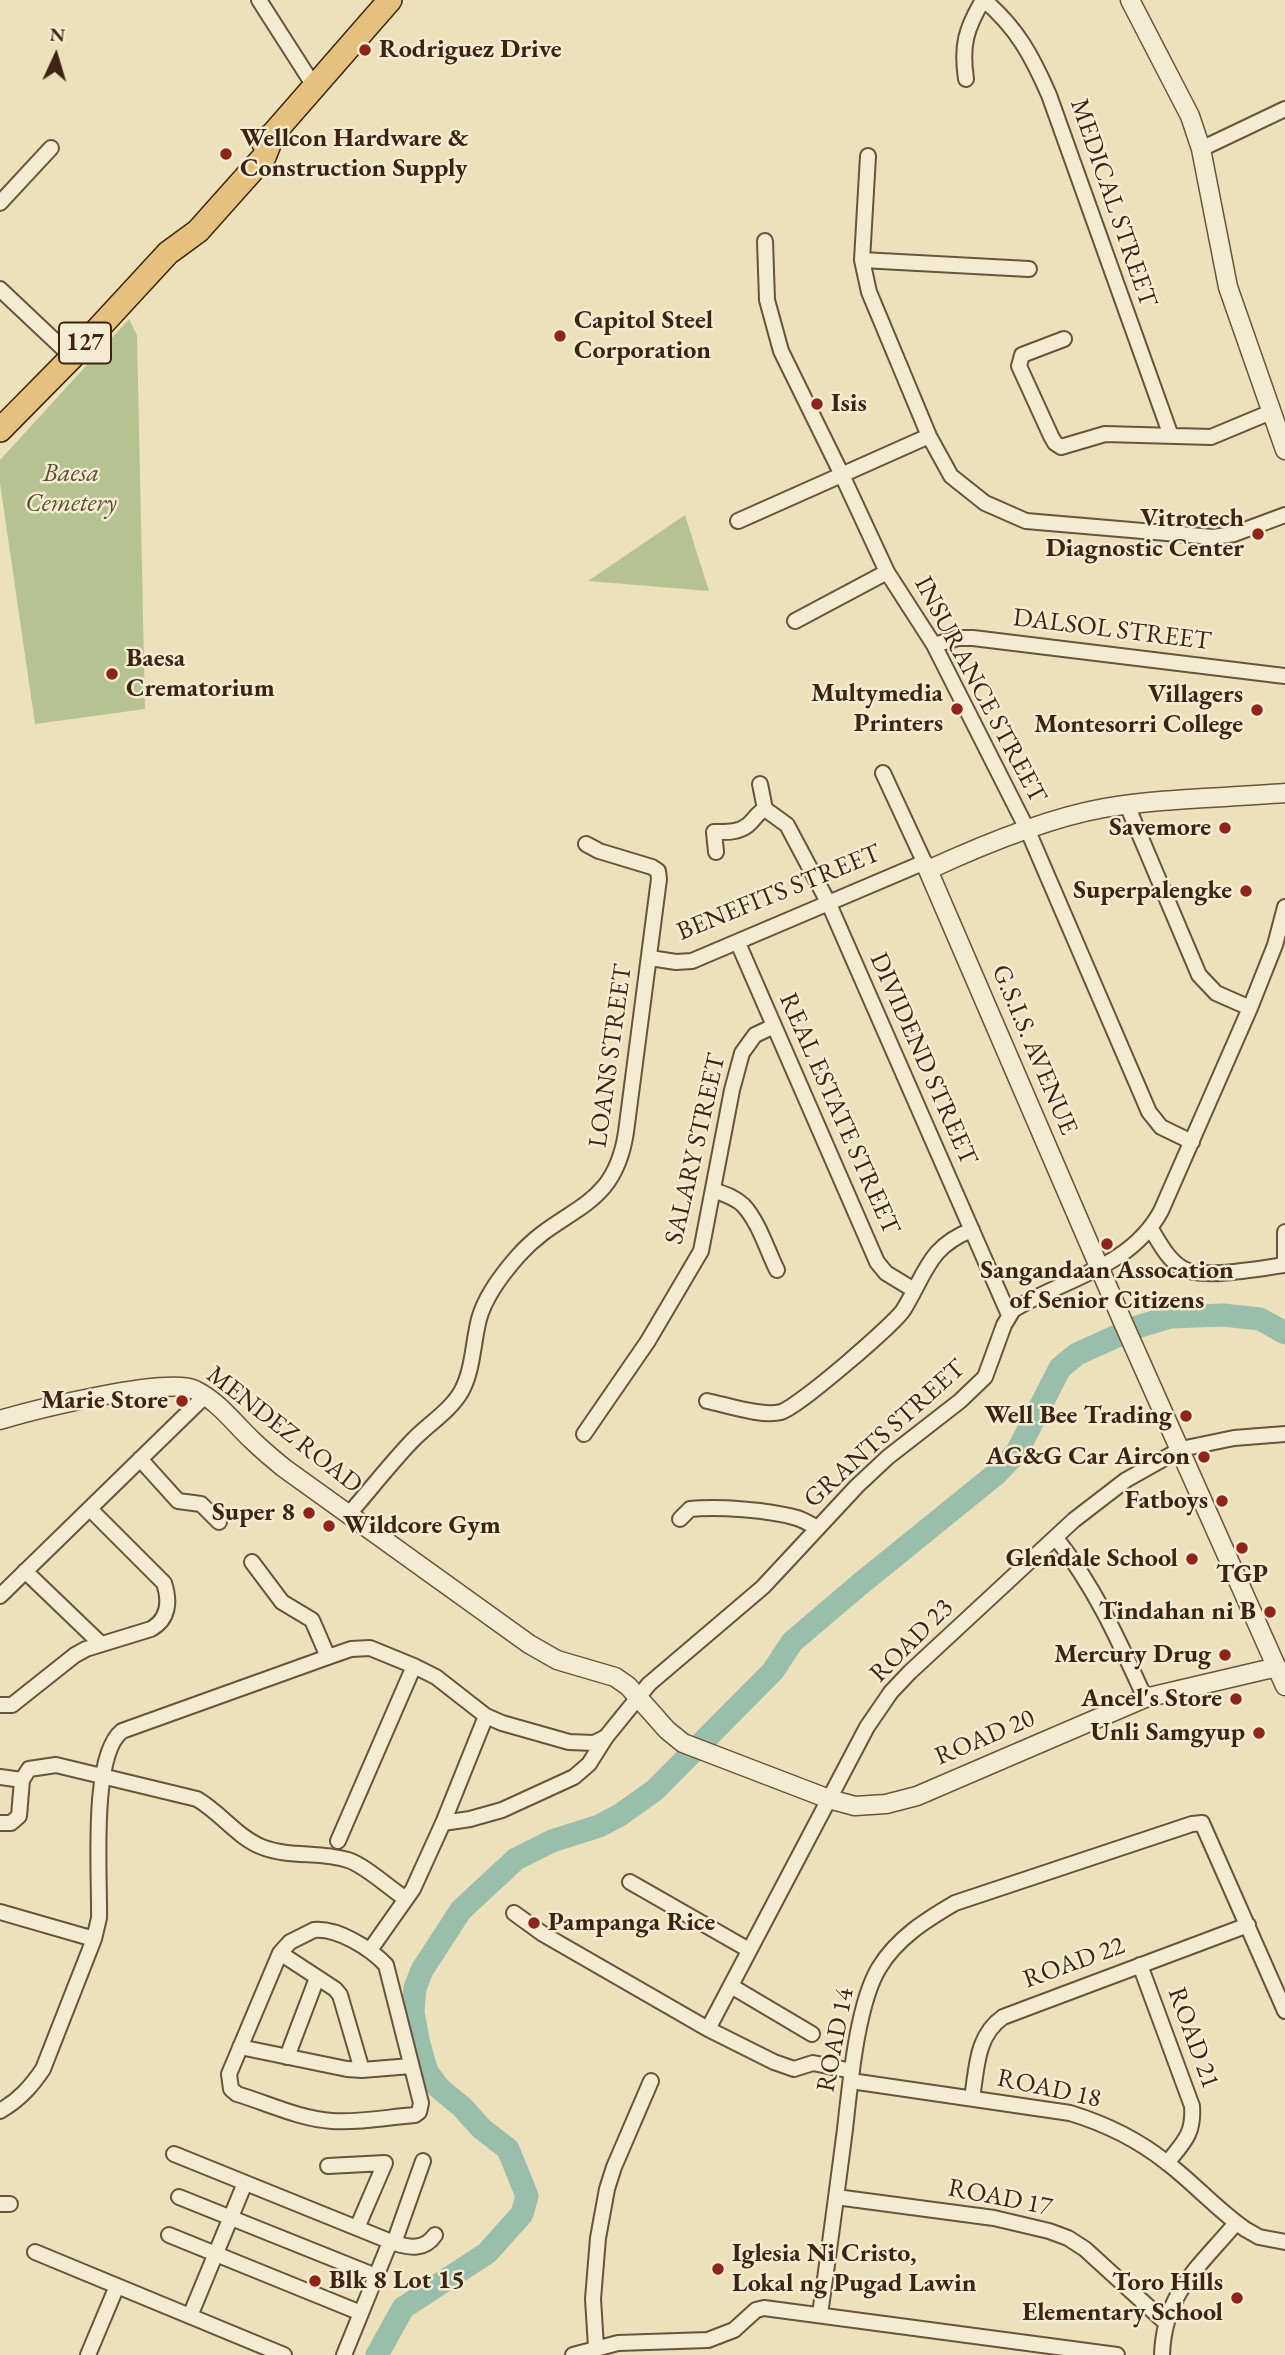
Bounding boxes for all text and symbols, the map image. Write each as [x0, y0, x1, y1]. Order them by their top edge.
north arrow [21, 21, 91, 91]
text: N [49, 22, 66, 48]
place label: Rodriguez Drive [379, 34, 562, 66]
marker: Rodriguez Drive [357, 42, 373, 58]
street label: MEDICAL STREET [1063, 95, 1163, 311]
place label: Wellcon Hardware & Construction Supply [240, 123, 468, 184]
marker: Wellcon Hardware & Construction Supply [218, 146, 234, 162]
place label: Capitol Steel Corporation [574, 305, 713, 366]
road number: 127 [59, 322, 111, 364]
marker: Capitol Steel Corporation [552, 328, 568, 344]
place label: Isis [831, 388, 867, 420]
marker: Isis [809, 396, 825, 412]
park label: Baesa Cemetery [25, 458, 117, 520]
place label: Vitrotech Diagnostic Center [1046, 503, 1244, 564]
marker: Vitrotech Diagnostic Center [1250, 526, 1266, 542]
street label: INSURANCE STREET [907, 571, 1053, 809]
street label: DALSOL STREET [1011, 602, 1213, 658]
place label: Baesa Crematorium [126, 643, 275, 704]
marker: Baesa Crematorium [104, 666, 120, 682]
place label: Multymedia Printers [811, 678, 943, 740]
place label: Villagers Montesorri College [1034, 679, 1243, 740]
marker: Multymedia Printers [949, 701, 965, 717]
marker: Villagers Montesorri College [1249, 702, 1265, 718]
place label: Savemore [1109, 812, 1211, 844]
marker: Savemore [1217, 820, 1233, 836]
street label: BENEFITS STREET [673, 838, 885, 948]
place label: Superpalengke [1073, 875, 1232, 907]
marker: Superpalengke [1238, 883, 1254, 899]
street label: DIVIDEND STREET [862, 948, 984, 1170]
street label: G.S.I.S. AVENUE [984, 960, 1084, 1140]
street label: LOANS STREET [583, 962, 639, 1150]
street label: REAL ESTATE STREET [772, 988, 906, 1240]
street label: SALARY STREET [659, 1051, 733, 1247]
marker: Sangandaan Assocation of Senior Citizens [1099, 1236, 1115, 1252]
place label: Sangandaan Assocation of Senior Citizens [980, 1255, 1234, 1316]
street label: GRANTS STREET [798, 1353, 972, 1515]
street label: MENDEZ ROAD [200, 1360, 368, 1500]
place label: Marie Store [41, 1385, 168, 1417]
marker: Marie Store [174, 1393, 190, 1409]
place label: Well Bee Trading [984, 1400, 1172, 1432]
marker: Well Bee Trading [1178, 1408, 1194, 1424]
place label: AG&G Car Aircon [986, 1441, 1190, 1473]
marker: AG&G Car Aircon [1196, 1449, 1212, 1465]
place label: Fatboys [1125, 1485, 1208, 1517]
marker: Fatboys [1214, 1493, 1230, 1509]
place label: Super 8 [212, 1497, 295, 1529]
marker: Super 8 [301, 1505, 317, 1521]
place label: Wildcore Gym [343, 1510, 501, 1542]
marker: Wildcore Gym [321, 1518, 337, 1534]
marker: TGP [1234, 1540, 1250, 1556]
place label: Glendale School [1006, 1543, 1178, 1575]
marker: Glendale School [1184, 1551, 1200, 1567]
place label: TGP [1216, 1559, 1268, 1591]
street label: ROAD 23 [864, 1593, 960, 1689]
place label: Tindahan ni B [1099, 1596, 1256, 1628]
marker: Tindahan ni B [1262, 1604, 1278, 1620]
place label: Mercury Drug [1054, 1639, 1211, 1671]
marker: Mercury Drug [1217, 1647, 1233, 1663]
place label: Ancel's Store [1081, 1683, 1222, 1715]
marker: Ancel's Store [1228, 1691, 1244, 1707]
street label: ROAD 20 [930, 1703, 1040, 1773]
place label: Unli Samgyup [1091, 1717, 1245, 1749]
marker: Unli Samgyup [1251, 1725, 1267, 1741]
place label: Pampanga Rice [548, 1907, 715, 1939]
marker: Pampanga Rice [526, 1915, 542, 1931]
street label: ROAD 22 [1019, 1930, 1129, 1996]
street label: ROAD 21 [1160, 1983, 1226, 2093]
street label: ROAD 14 [811, 1985, 861, 2095]
street label: ROAD 18 [994, 2063, 1104, 2115]
street label: ROAD 17 [945, 2173, 1055, 2223]
place label: Iglesia Ni Cristo, Lokal ng Pugad Lawin [732, 2238, 976, 2300]
marker: Iglesia Ni Cristo, Lokal ng Pugad Lawin [710, 2261, 726, 2277]
place label: Blk 8 Lot 15 [329, 2265, 465, 2297]
place label: Toro Hills Elementary School [1022, 2267, 1223, 2328]
marker: Blk 8 Lot 15 [307, 2273, 323, 2289]
marker: Toro Hills Elementary School [1229, 2290, 1245, 2306]

